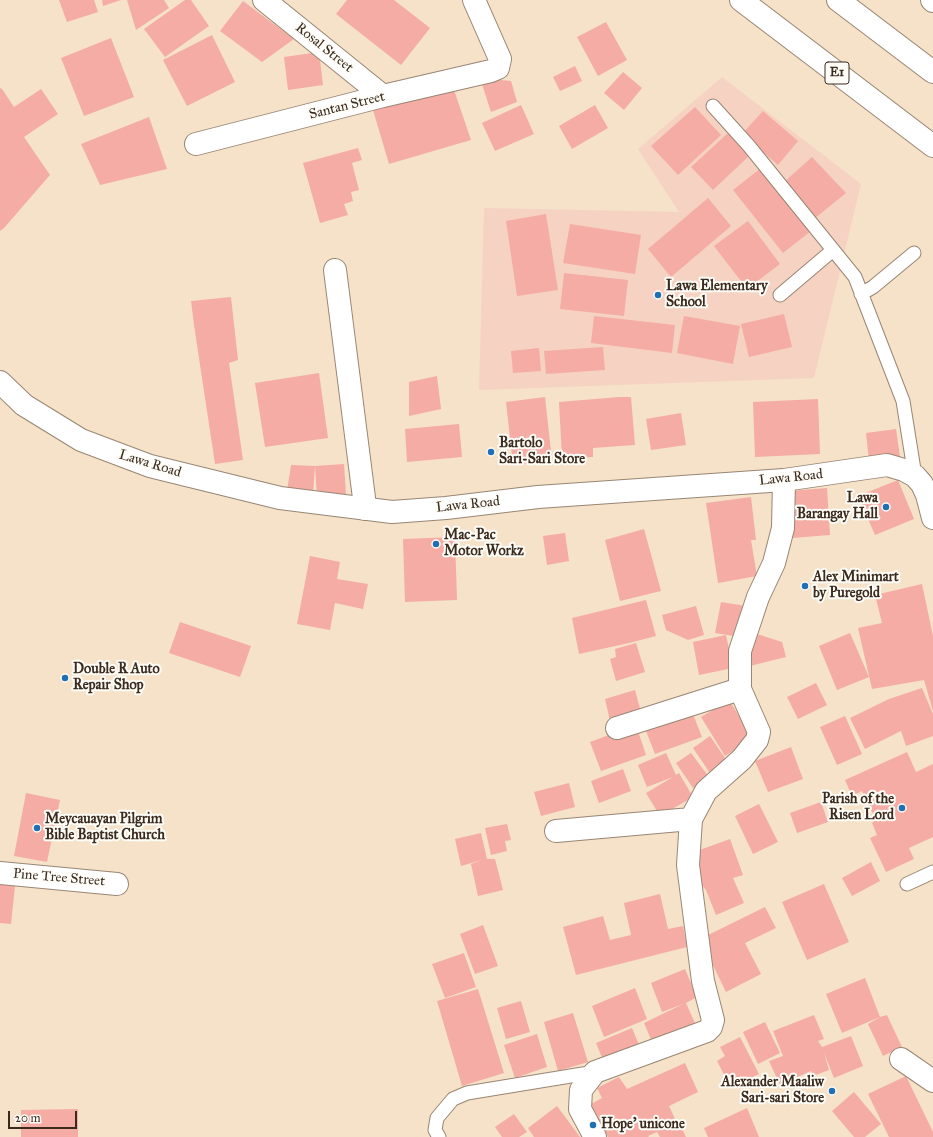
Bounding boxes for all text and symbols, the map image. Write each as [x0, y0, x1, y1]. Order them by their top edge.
street label: Rosal Street [292, 20, 356, 76]
road number: E1 [825, 62, 849, 84]
street label: Santan Street [307, 88, 387, 124]
place label: Lawa Elementary School [666, 279, 768, 312]
marker: Lawa Elementary School [653, 290, 663, 300]
place label: Bartolo Sari-Sari Store [499, 436, 585, 468]
street label: Lawa Road [117, 447, 183, 481]
marker: Bartolo Sari-Sari Store [486, 447, 496, 457]
street label: Lawa Road [758, 466, 824, 490]
place label: Lawa Barangay Hall [797, 491, 878, 524]
street label: Lawa Road [435, 493, 501, 517]
marker: Lawa Barangay Hall [881, 502, 891, 512]
place label: Mac-Pac Motor Workz [444, 528, 524, 560]
marker: Mac-Pac Motor Workz [431, 539, 441, 549]
place label: Alex Minimart by Puregold [813, 570, 899, 602]
marker: Alex Minimart by Puregold [800, 581, 810, 591]
place label: Double R Auto Repair Shop [73, 662, 160, 694]
marker: Double R Auto Repair Shop [60, 673, 70, 683]
place label: Parish of the Risen Lord [822, 792, 894, 824]
marker: Parish of the Risen Lord [897, 803, 907, 813]
place label: Meycauayan Pilgrim Bible Baptist Church [45, 812, 165, 844]
marker: Meycauayan Pilgrim Bible Baptist Church [32, 823, 42, 833]
street label: Pine Tree Street [12, 866, 106, 890]
place label: Alexander Maaliw Sari-sari Store [721, 1075, 824, 1108]
marker: Alexander Maaliw Sari-sari Store [827, 1086, 837, 1096]
scale bar [10, 1103, 79, 1129]
text: 20 m [15, 1111, 41, 1125]
place label: Hope' unicone [601, 1117, 685, 1133]
marker: Hope' unicone [588, 1120, 598, 1130]

